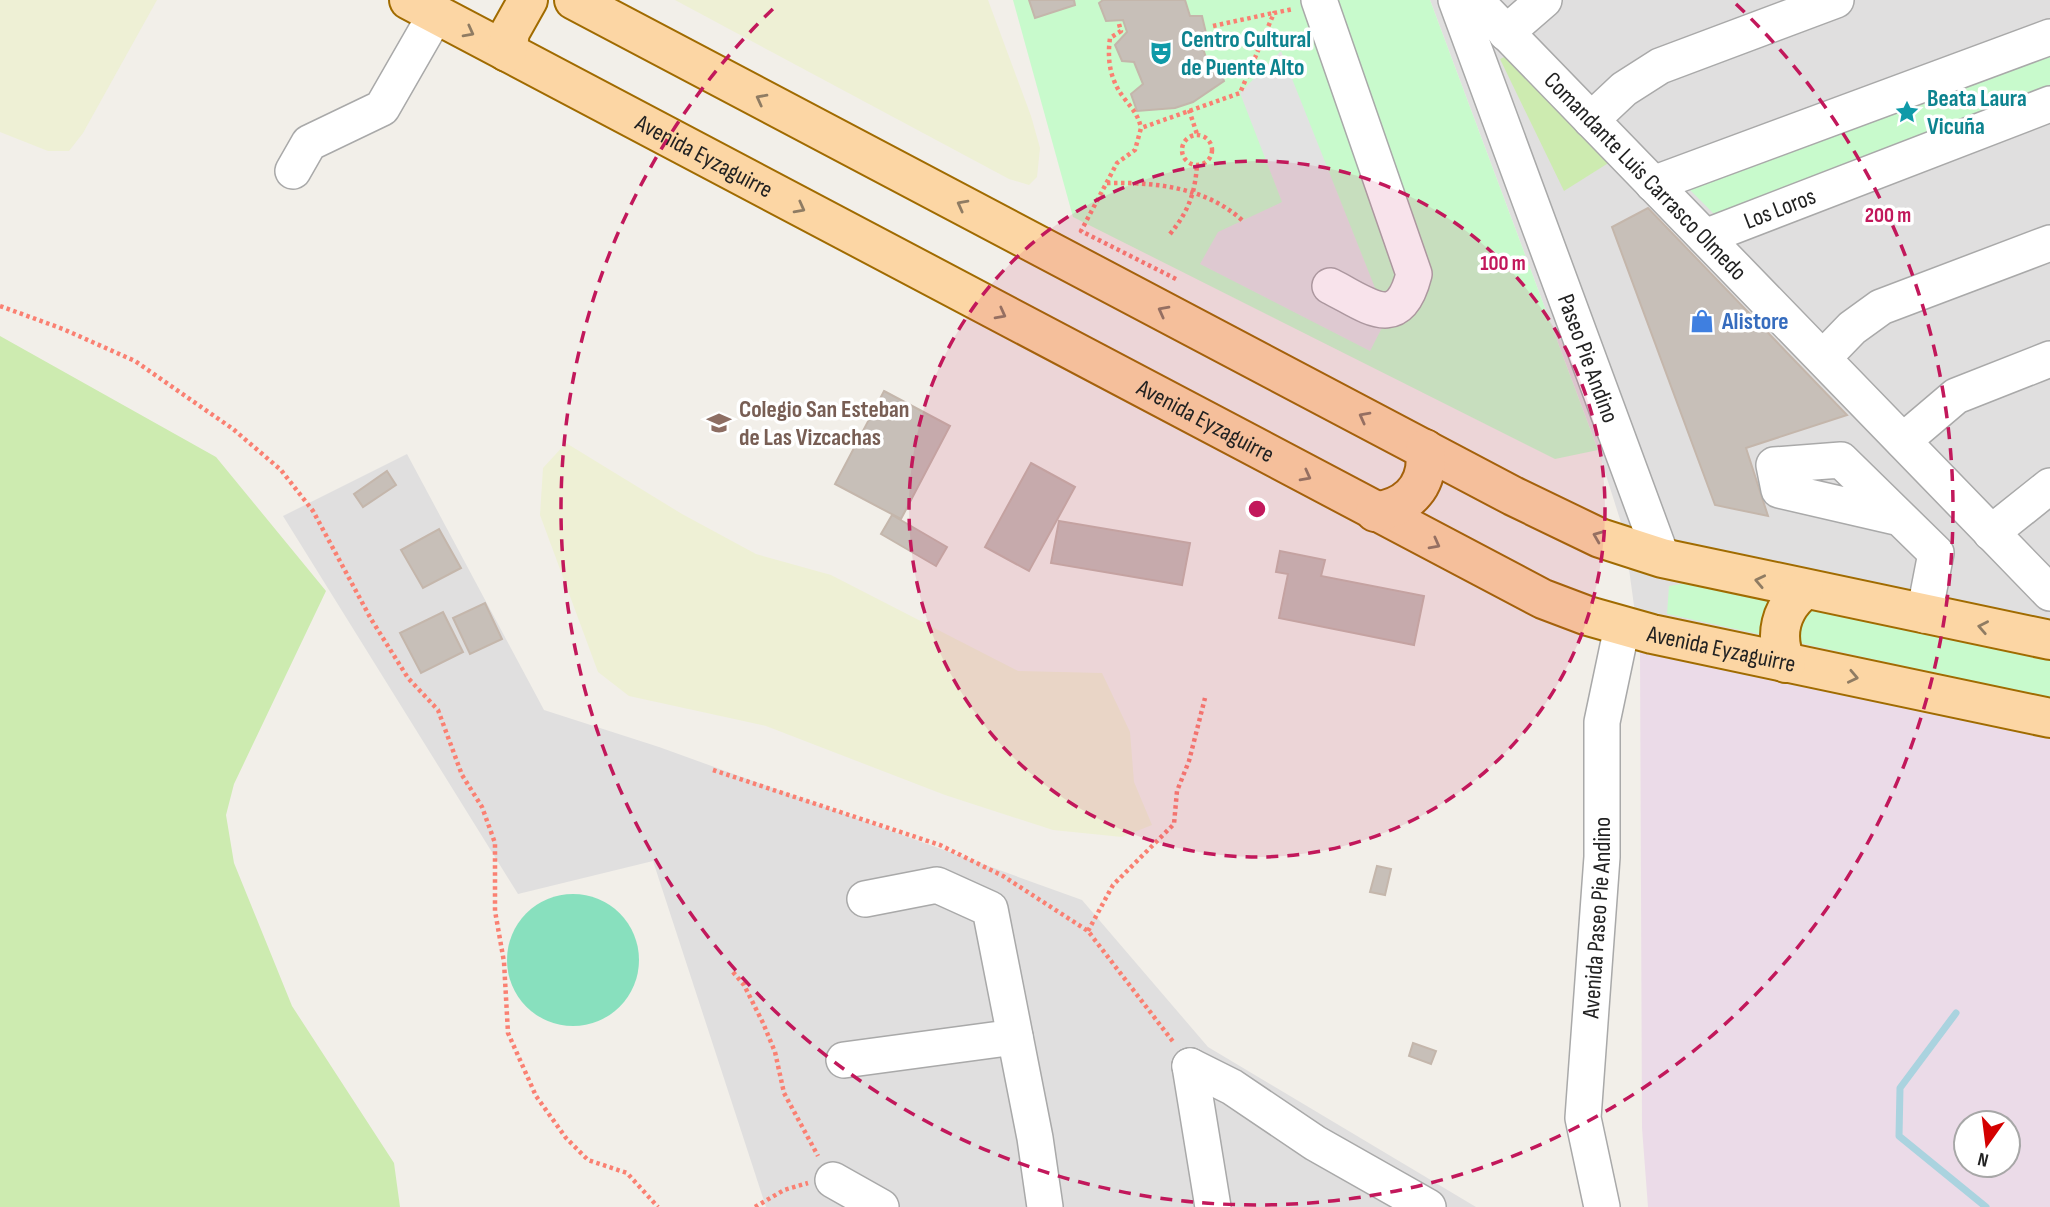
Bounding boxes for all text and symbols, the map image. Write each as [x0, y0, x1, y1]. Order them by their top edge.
one-way arrow [462, 24, 474, 37]
place label: Centro Cultural de Puente Alto [1181, 25, 1311, 82]
theatre icon: Centro Cultural de Puente Alto [1147, 39, 1175, 67]
street label: Comandante Luis Carrasco Olmedo [1538, 66, 1753, 286]
place label: Beata Laura Vicuña [1927, 84, 2027, 141]
one-way arrow [756, 94, 768, 107]
place icon: Beata Laura Vicuña [1893, 98, 1921, 126]
street label: Avenida Eyzaguirre [630, 108, 778, 205]
street label: Los Loros [1740, 182, 1820, 236]
one-way arrow [793, 200, 805, 213]
one-way arrow [957, 200, 969, 213]
text: 200 m [1865, 203, 1911, 228]
text: 100 m [1480, 251, 1526, 276]
street label: Paseo Pie Andino [1551, 290, 1625, 427]
one-way arrow [994, 306, 1006, 320]
one-way arrow [1158, 306, 1170, 320]
shop icon: Alistore [1688, 307, 1716, 335]
place label: Alistore [1721, 307, 1789, 336]
street label: Avenida Eyzaguirre [1131, 373, 1279, 469]
place label: Colegio San Esteban de Las Vizcachas [739, 395, 910, 452]
school or university icon: Colegio San Esteban de Las Vizcachas [705, 409, 733, 437]
one-way arrow [1359, 412, 1372, 426]
one-way arrow [1299, 467, 1311, 481]
centre of rings [1245, 497, 1269, 521]
one-way arrow [1592, 531, 1604, 545]
one-way arrow [1428, 536, 1441, 550]
one-way arrow [1754, 575, 1766, 589]
street label: Avenida Eyzaguirre [1644, 619, 1798, 679]
one-way arrow [1977, 620, 1989, 635]
one-way arrow [1847, 668, 1859, 683]
street label: Avenida Paseo Pie Andino [1576, 817, 1617, 1020]
north arrow [1952, 1109, 2022, 1179]
text: N [1976, 1147, 1991, 1171]

